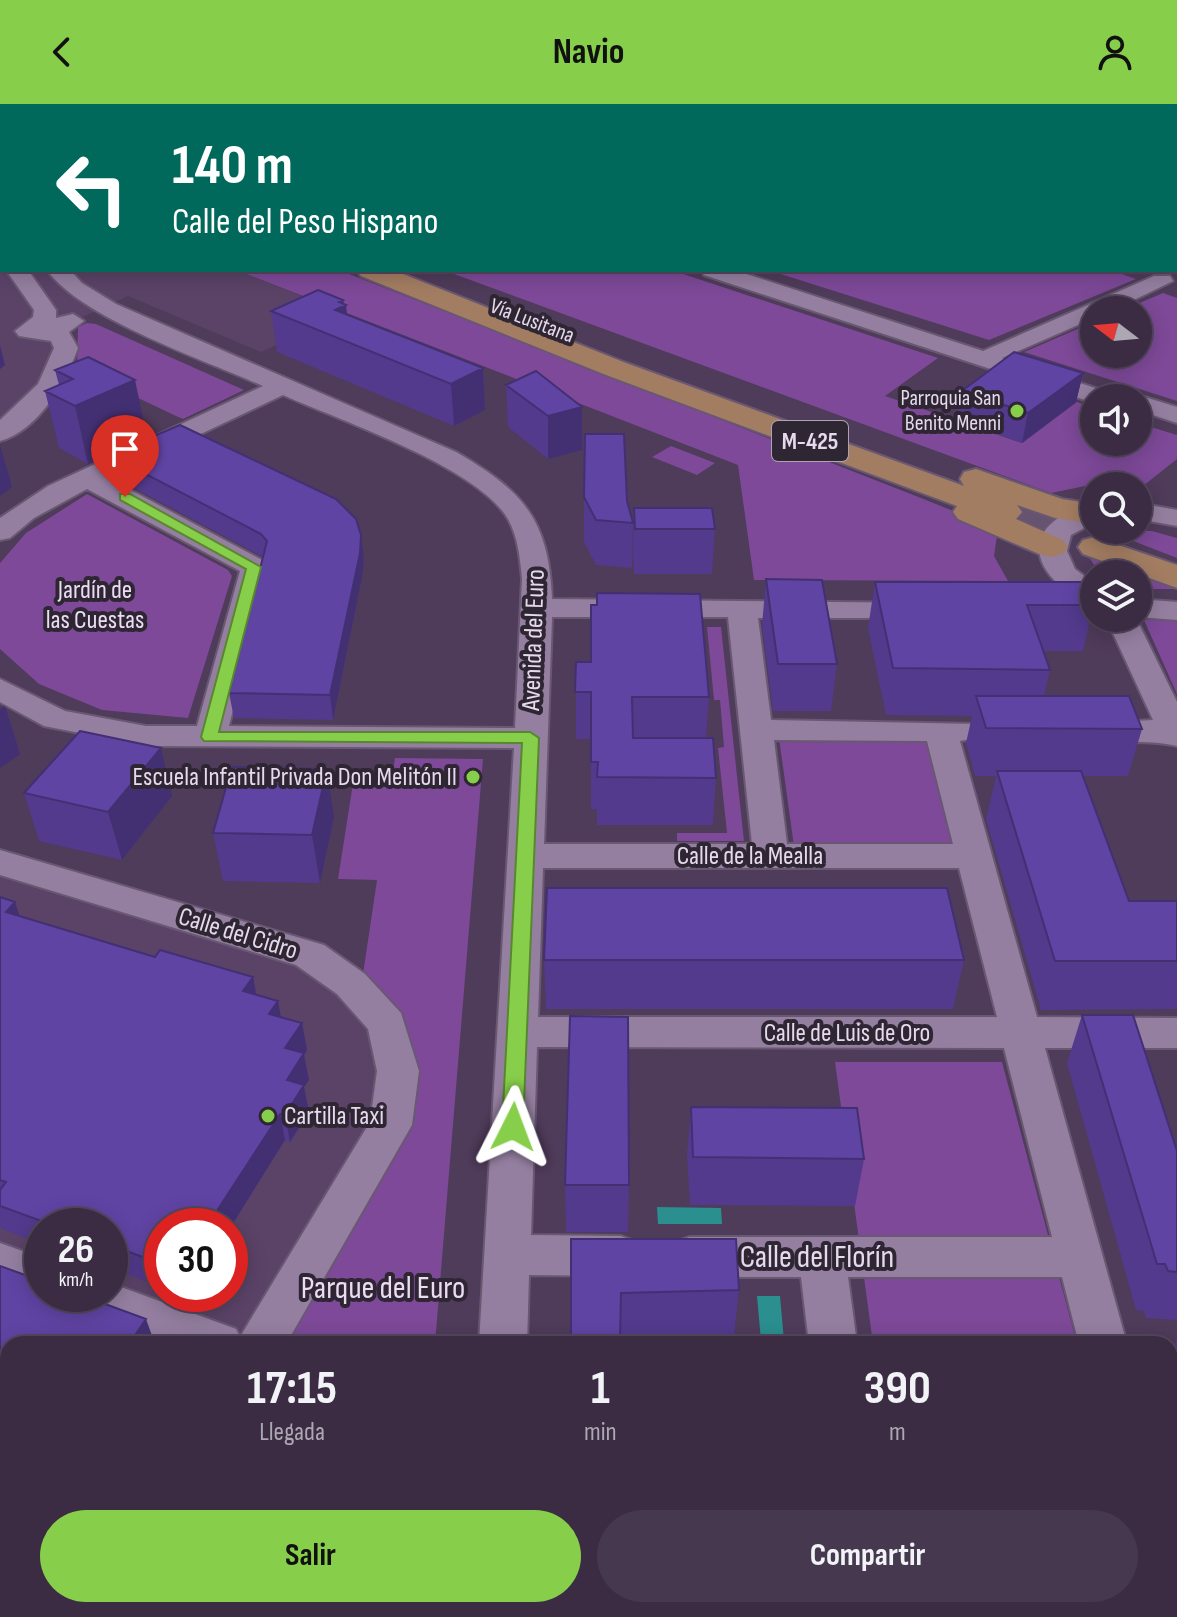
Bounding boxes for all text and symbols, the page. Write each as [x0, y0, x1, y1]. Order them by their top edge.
icon: back [40, 30, 84, 74]
icon: person [1093, 30, 1137, 74]
text: Navio [553, 31, 624, 74]
text: 140 m [172, 133, 293, 200]
icon: left [40, 136, 144, 240]
text: Calle del Peso Hispano [172, 201, 438, 244]
street label: Vía Lusitana [486, 293, 578, 349]
north arrow [1080, 296, 1152, 368]
map controls [1080, 296, 1152, 632]
button: sound [1080, 384, 1152, 456]
place label: Parroquia San Benito Menni [900, 385, 1001, 437]
marker: Parroquia San Benito Menni [1008, 402, 1026, 420]
pin [91, 415, 159, 497]
road number: M-425 [772, 421, 848, 461]
icon: arrive [103, 427, 147, 471]
button: search [1080, 472, 1152, 544]
button: layers [1080, 560, 1152, 632]
street label: Avenida del Euro [516, 569, 552, 712]
park label: Jardín de las Cuestas [46, 575, 144, 636]
place label: Escuela Infantil Privada Don Melitón II [132, 762, 457, 793]
marker: Escuela Infantil Privada Don Melitón II [464, 768, 482, 786]
street label: Calle de la Mealla [677, 841, 823, 872]
street label: Calle del Cidro [175, 901, 301, 967]
street label: Calle de Luis de Oro [764, 1018, 930, 1049]
position arrow [471, 1085, 555, 1169]
place label: Cartilla Taxi [284, 1101, 384, 1132]
marker: Cartilla Taxi [259, 1107, 277, 1125]
speed limit sign: 30 [144, 1208, 248, 1312]
text: 26 [58, 1226, 94, 1274]
street label: Calle del Florín [740, 1238, 894, 1277]
text: km/h [59, 1268, 93, 1292]
park label: Parque del Euro [301, 1269, 465, 1308]
text: 17:15 [247, 1360, 337, 1417]
text: 1 [591, 1360, 610, 1417]
text: 390 [864, 1360, 931, 1417]
text: Llegada [259, 1417, 325, 1448]
text: min [584, 1417, 617, 1448]
text: m [889, 1417, 906, 1448]
button: Salir [40, 1510, 581, 1602]
button: Compartir [597, 1510, 1138, 1602]

